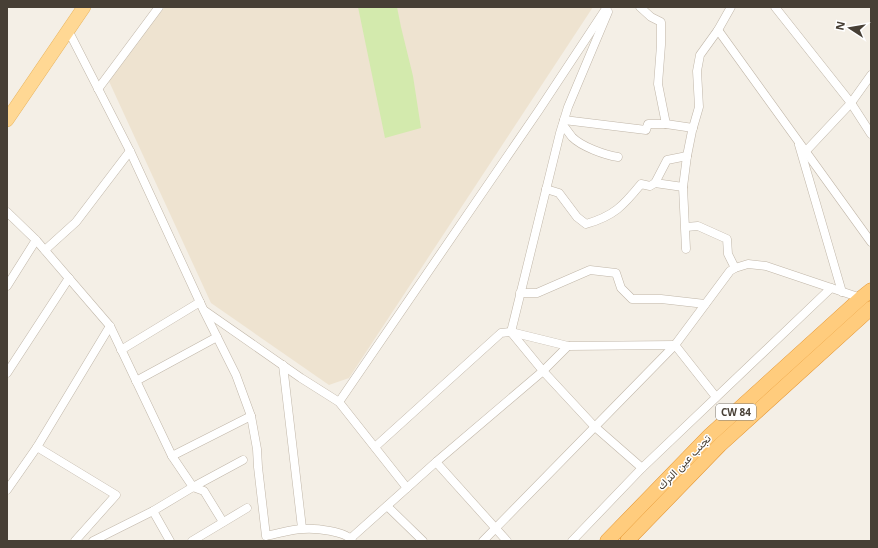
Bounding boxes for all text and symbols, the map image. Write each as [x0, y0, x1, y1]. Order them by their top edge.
north arrow [830, 8, 870, 48]
text: N [831, 20, 848, 32]
road number: CW 84 [716, 404, 756, 420]
street label: تجنب عين الترك [653, 430, 714, 493]

